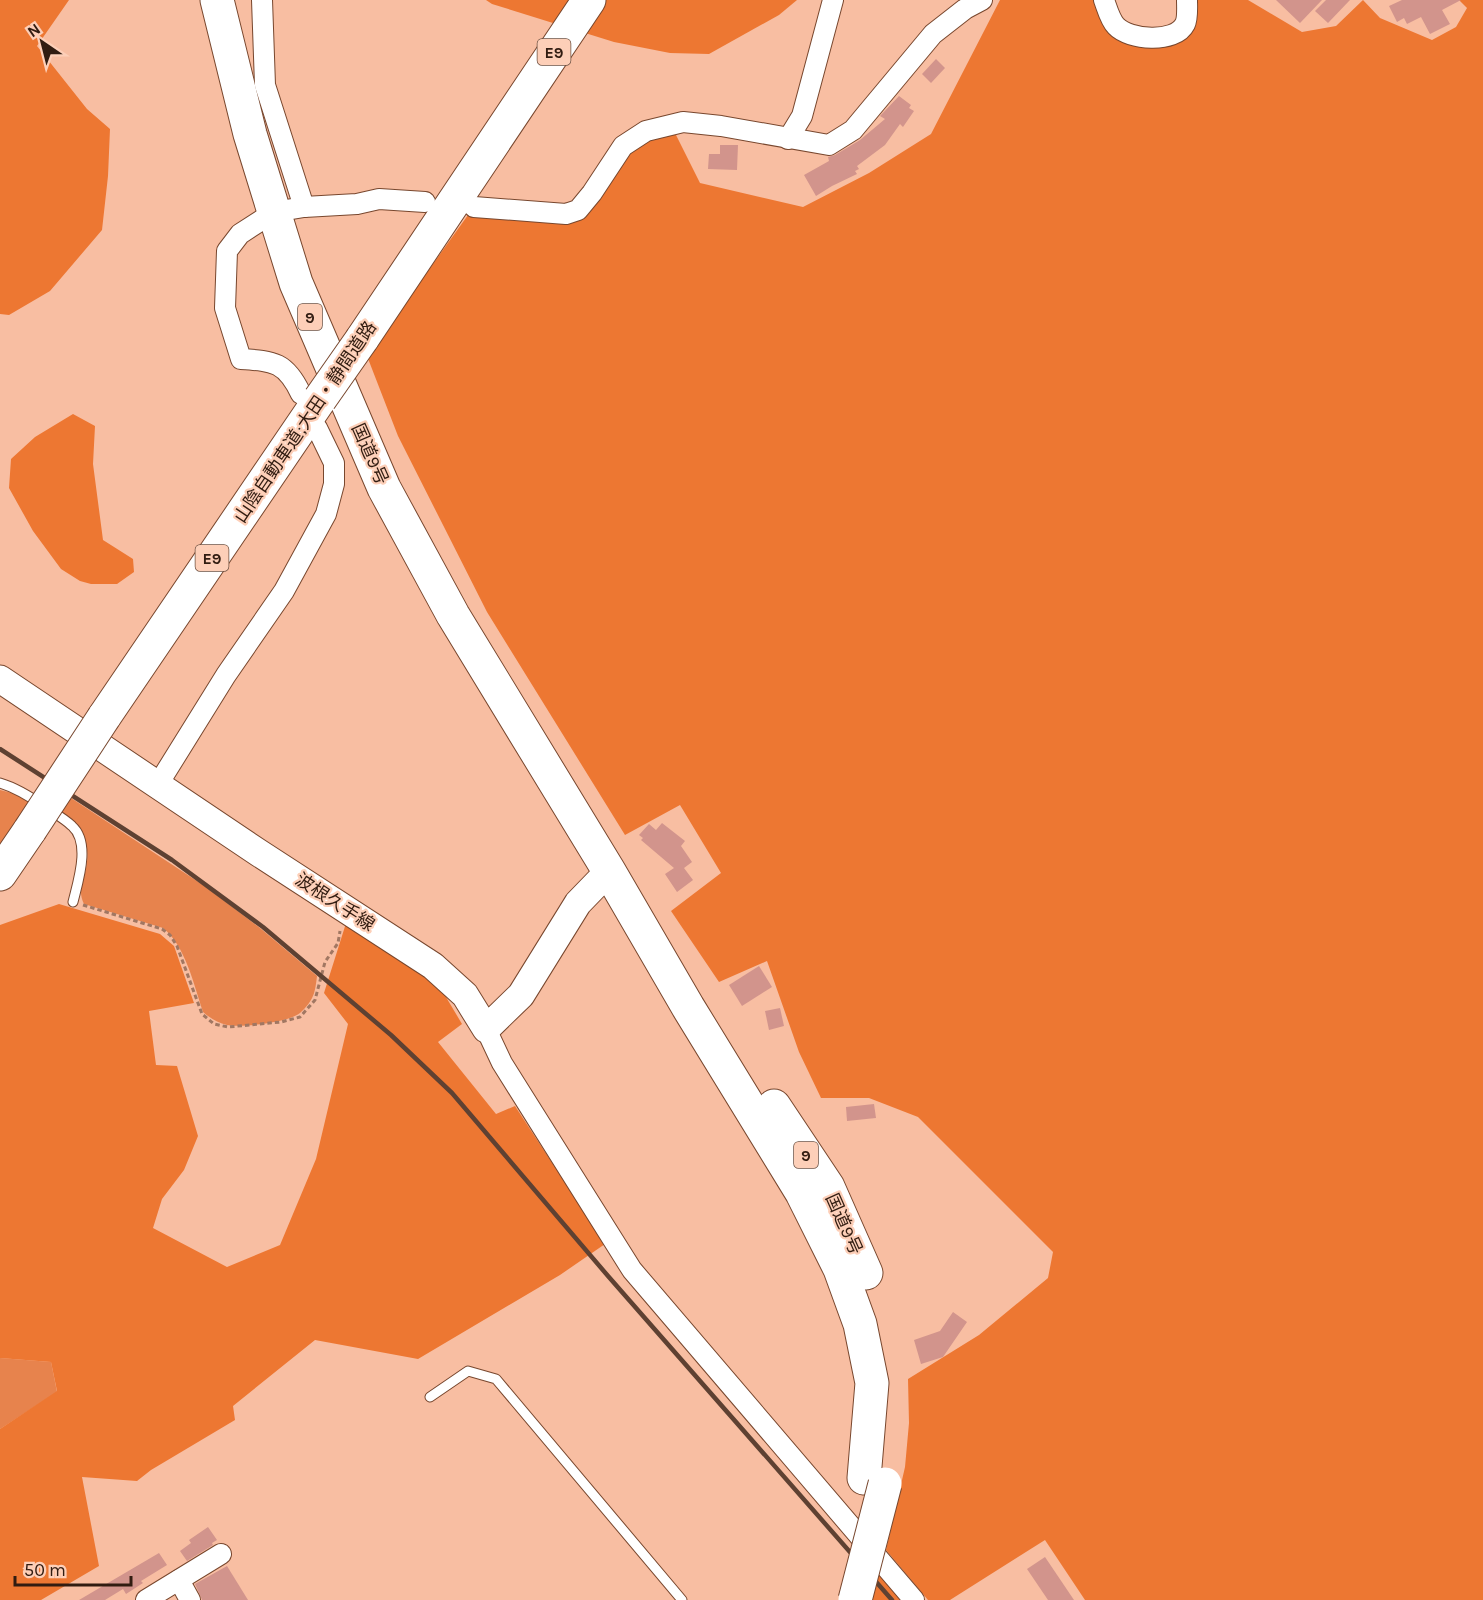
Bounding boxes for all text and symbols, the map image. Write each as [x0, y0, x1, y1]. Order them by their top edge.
north arrow [12, 12, 72, 72]
text: N [24, 19, 44, 41]
road number: E9 [538, 39, 570, 65]
road number: 9 [298, 304, 322, 330]
street label: 山陰自動車道;大田・静間道路 [229, 317, 381, 527]
street label: 国道9号 [347, 420, 393, 488]
road number: E9 [196, 545, 228, 571]
street label: 波根久手線 [291, 868, 379, 936]
road number: 9 [794, 1142, 818, 1168]
street label: 国道9号 [821, 1190, 867, 1258]
scale bar [15, 1549, 130, 1587]
text: 50 m [24, 1559, 66, 1581]

